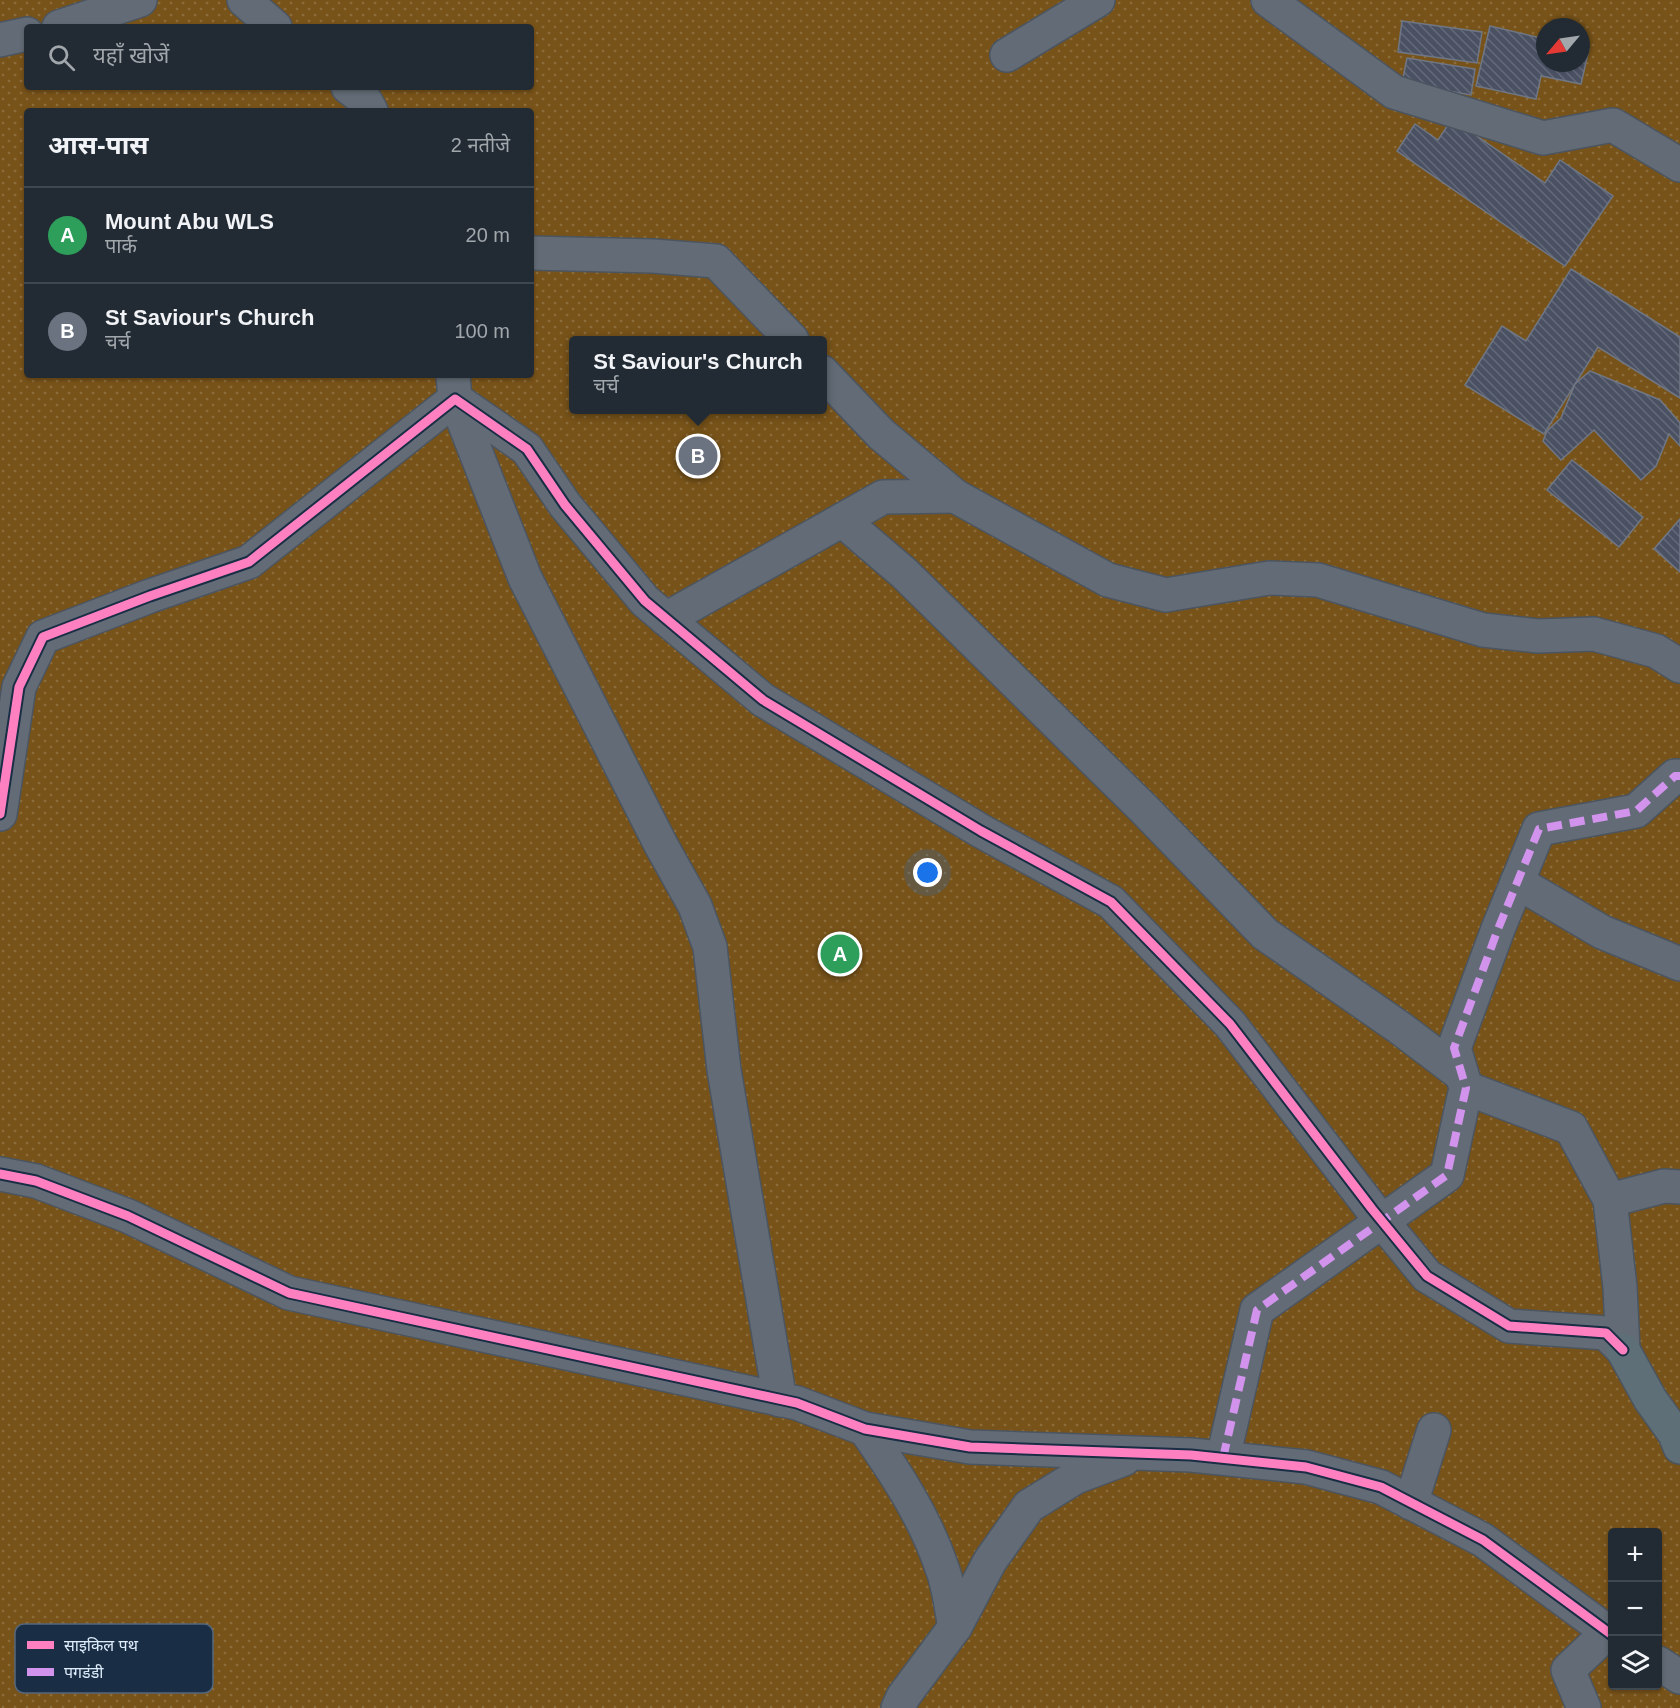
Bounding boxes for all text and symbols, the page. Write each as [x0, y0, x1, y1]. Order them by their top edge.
north arrow [1536, 18, 1590, 72]
search box [24, 24, 534, 90]
icon: search [45, 41, 78, 74]
text: यहाँ खोजें [93, 43, 169, 68]
text: आस-पास [48, 130, 148, 160]
text: 2 नतीजे [451, 134, 510, 156]
text: Mount Abu WLS [105, 209, 274, 234]
text: A [60, 224, 75, 246]
text: 20 m [466, 224, 510, 246]
text: पार्क [105, 235, 137, 257]
text: St Saviour's Church [105, 305, 314, 330]
text: B [60, 320, 75, 342]
text: 100 m [454, 320, 510, 342]
text: चर्च [105, 331, 130, 353]
popup [569, 336, 827, 414]
text: St Saviour's Church [593, 349, 803, 374]
text: चर्च [593, 375, 619, 397]
pin: B [678, 434, 718, 478]
your location [913, 858, 942, 887]
pin: A [820, 932, 860, 976]
map controls [1608, 1528, 1662, 1690]
button: + [1608, 1528, 1662, 1582]
button: − [1608, 1582, 1662, 1636]
legend [15, 1624, 213, 1693]
button: layers [1608, 1636, 1662, 1690]
text: साइकिल पथ [64, 1637, 139, 1654]
text: पगडंडी [64, 1664, 104, 1681]

